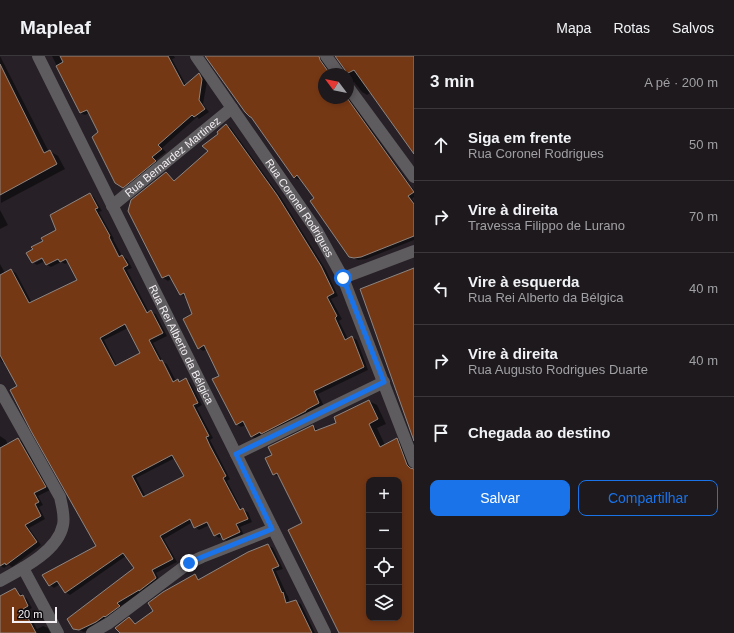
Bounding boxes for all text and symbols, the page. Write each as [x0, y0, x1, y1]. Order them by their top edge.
text: Mapleaf [20, 17, 91, 38]
text: Mapa [556, 20, 591, 36]
text: Rotas [613, 20, 650, 36]
text: Salvos [672, 20, 714, 36]
north arrow [318, 68, 354, 104]
text: 3 min [430, 72, 474, 91]
text: A pé · 200 m [644, 75, 718, 90]
street label: Rua Bernardez Martinez [122, 114, 222, 199]
text: Siga em frente [468, 129, 571, 146]
icon: ahead [430, 134, 452, 156]
text: 50 m [689, 137, 718, 152]
text: Rua Coronel Rodrigues [468, 146, 604, 161]
street label: Rua Coronel Rodrigues [263, 157, 336, 260]
text: Vire à direita [468, 201, 558, 218]
icon: right [430, 206, 452, 228]
text: 70 m [689, 209, 718, 224]
text: Travessa Filippo de Lurano [468, 218, 625, 233]
route start [334, 269, 352, 287]
text: Vire à esquerda [468, 273, 579, 290]
icon: left [430, 278, 452, 300]
text: 40 m [689, 281, 718, 296]
street label: Rua Rei Alberto da Bélgica [147, 283, 216, 407]
text: Rua Rei Alberto da Bélgica [468, 290, 623, 305]
text: Vire à direita [468, 345, 558, 362]
icon: right [430, 350, 452, 372]
text: 40 m [689, 353, 718, 368]
text: Rua Augusto Rodrigues Duarte [468, 362, 648, 377]
icon: arrive [430, 422, 452, 444]
text: Chegada ao destino [468, 424, 611, 441]
map controls [366, 477, 402, 621]
button: + [366, 477, 402, 513]
button: Salvar [430, 480, 570, 516]
button: Compartilhar [578, 480, 718, 516]
button: − [366, 513, 402, 549]
button: locate [366, 549, 402, 585]
route end [180, 554, 198, 572]
button: layers [366, 585, 402, 621]
scale bar [12, 605, 57, 624]
text: 20 m [18, 608, 42, 620]

